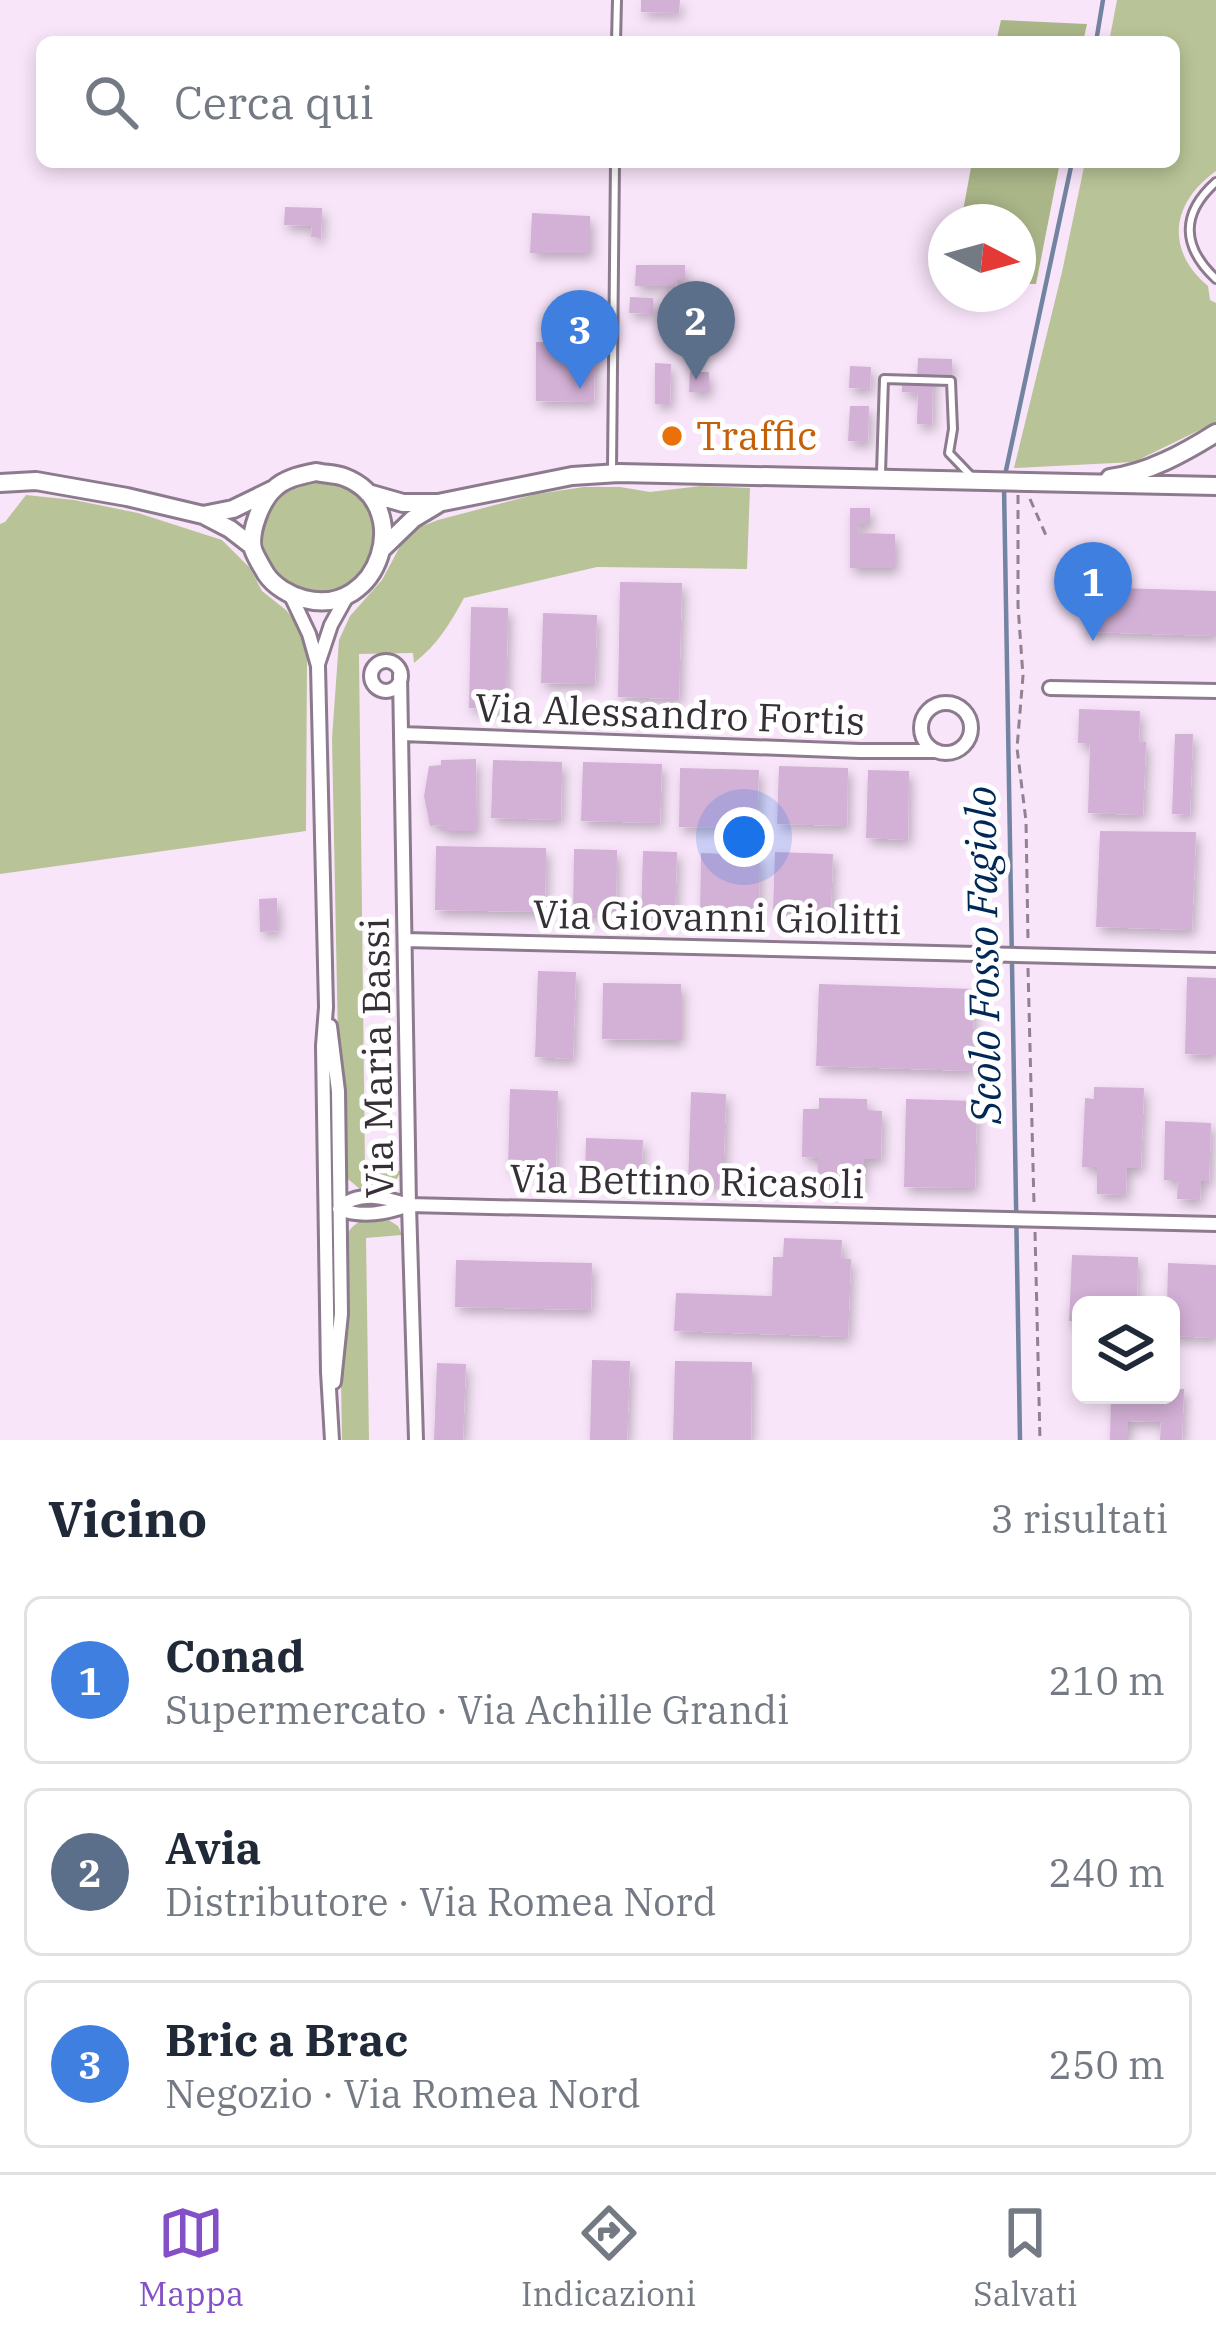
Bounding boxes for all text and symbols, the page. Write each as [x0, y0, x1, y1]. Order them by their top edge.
search box [36, 36, 1180, 168]
icon: search [78, 69, 144, 135]
text: Cerca qui [174, 73, 374, 131]
north arrow [928, 204, 1036, 312]
pin: 2 [657, 281, 735, 380]
pin: 3 [541, 290, 619, 389]
place label: Traffic [696, 410, 817, 461]
marker: Traffic [659, 423, 685, 449]
pin: 1 [1054, 542, 1132, 641]
street label: Via Alessandro Fortis [474, 681, 866, 746]
water label: Scolo Fosso Fagiolo [952, 786, 1013, 1125]
your location [714, 807, 774, 867]
street label: Via Giovanni Giolitti [532, 888, 902, 945]
street label: Via Maria Bassi [349, 917, 404, 1199]
street label: Via Bettino Ricasoli [509, 1152, 865, 1209]
map controls [1072, 1296, 1180, 1404]
button: layers [1072, 1296, 1180, 1404]
text: Vicino [48, 1485, 207, 1551]
text: 3 risultati [990, 1493, 1168, 1544]
text: Conad [165, 1626, 305, 1684]
text: 1 [78, 1655, 102, 1706]
text: 210 m [1049, 1655, 1165, 1706]
text: Supermercato · Via Achille Grandi [165, 1684, 789, 1735]
text: Avia [165, 1818, 261, 1876]
text: 2 [78, 1847, 102, 1898]
text: 240 m [1049, 1847, 1165, 1898]
text: Distributore · Via Romea Nord [165, 1876, 716, 1927]
text: Bric a Brac [165, 2010, 408, 2068]
text: 3 [78, 2039, 102, 2090]
text: 250 m [1049, 2039, 1165, 2090]
text: Negozio · Via Romea Nord [165, 2068, 641, 2119]
tab: Mappa [138, 2200, 244, 2315]
tab: Indicazioni [521, 2200, 696, 2315]
tab: Salvati [973, 2200, 1077, 2315]

